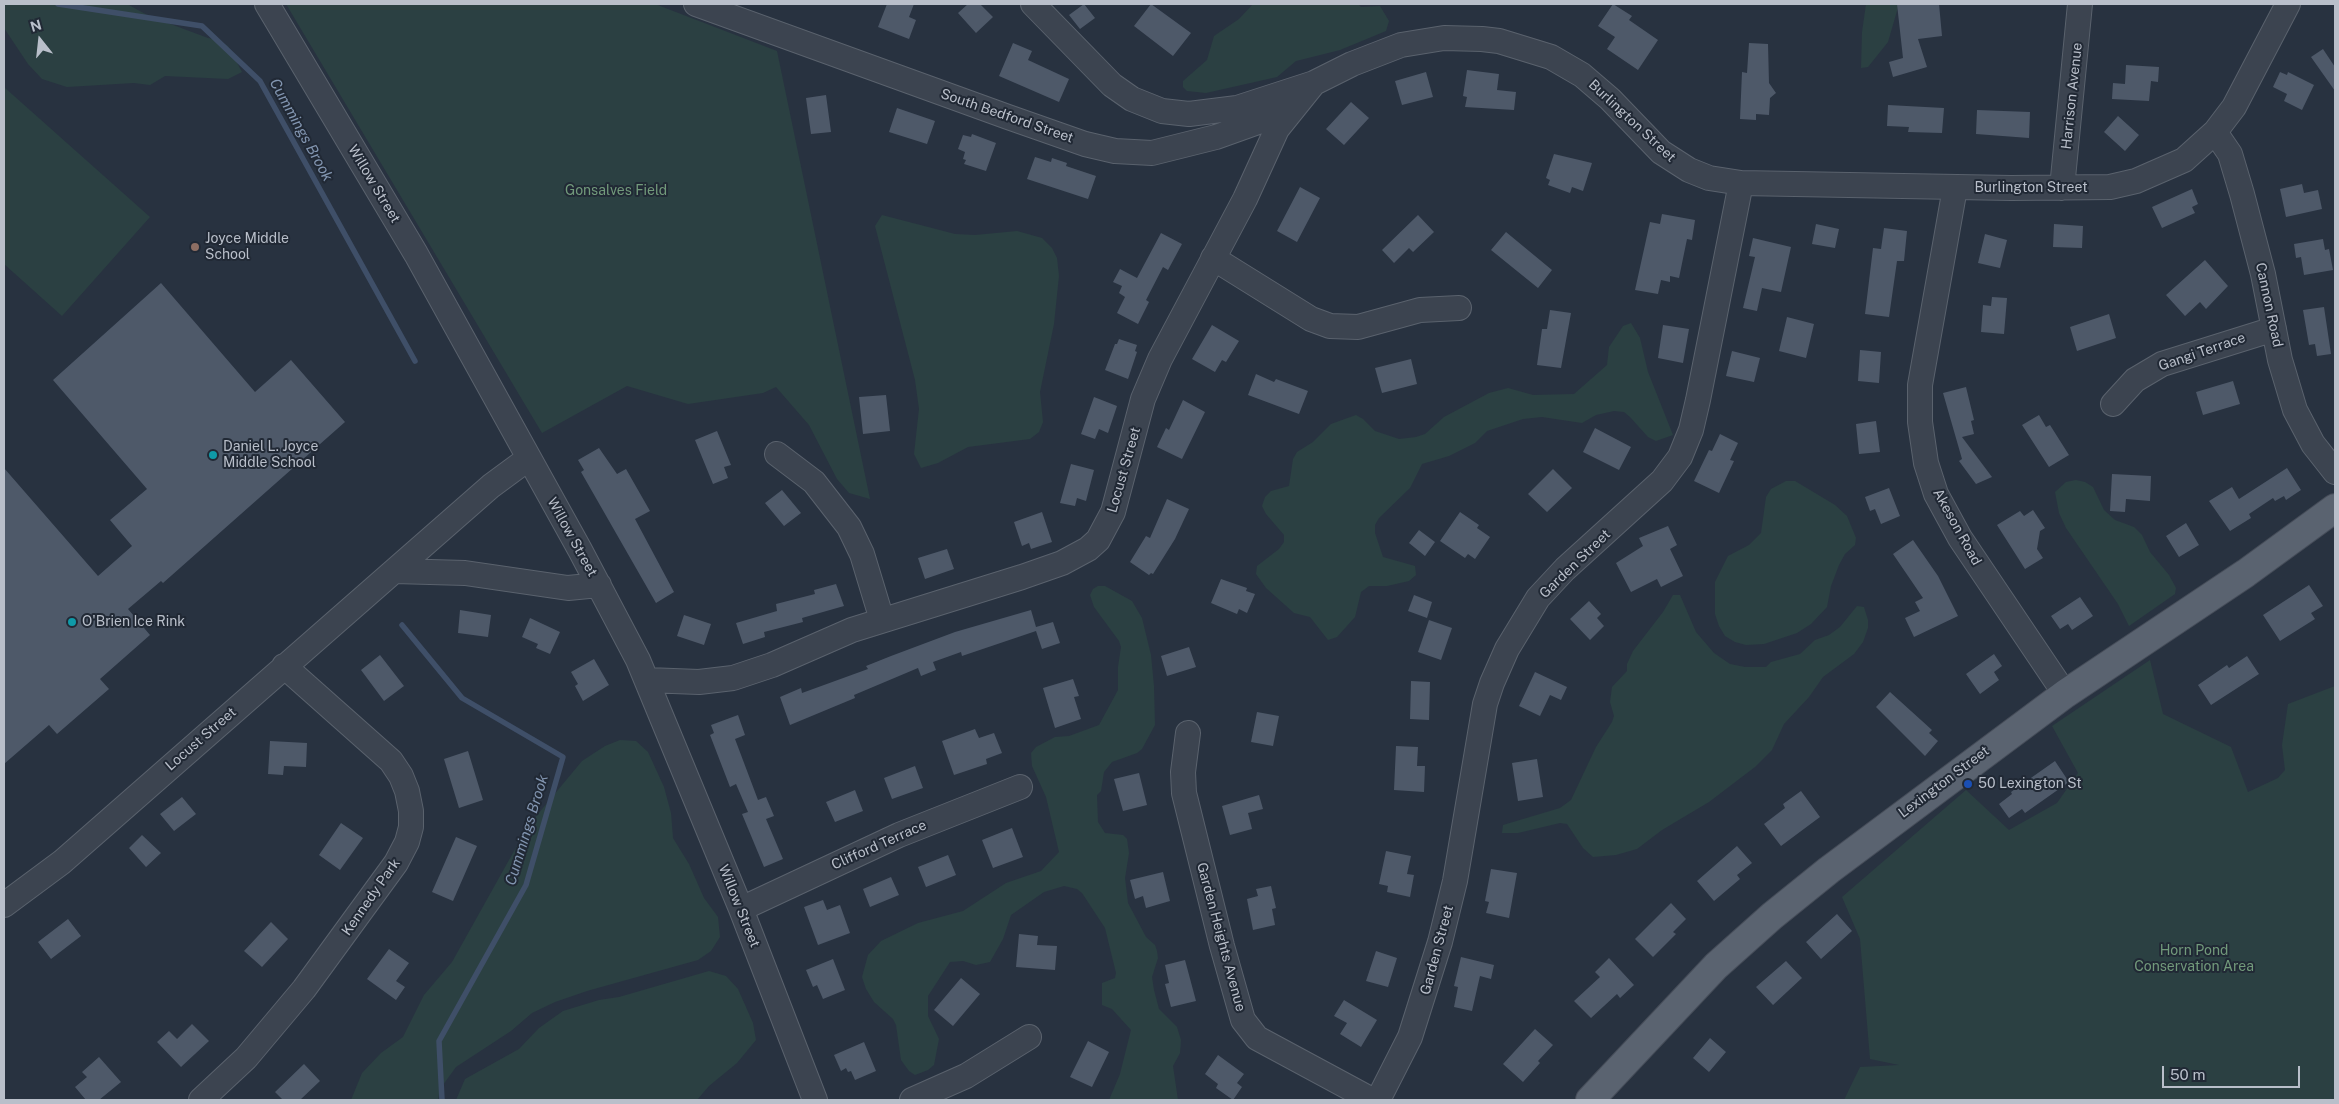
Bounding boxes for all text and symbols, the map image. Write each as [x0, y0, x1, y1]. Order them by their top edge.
north arrow [15, 15, 65, 65]
text: N [28, 16, 43, 35]
street label: Harrison Avenue [2058, 42, 2086, 150]
water label: Cummings Brook [265, 75, 337, 185]
street label: Burlington Street [1585, 76, 1679, 166]
street label: South Bedford Street [938, 85, 1076, 147]
street label: Willow Street [344, 142, 404, 226]
street label: Burlington Street [1974, 180, 2088, 196]
park label: Gonsalves Field [565, 183, 667, 199]
place label: Joyce Middle School [205, 231, 289, 264]
marker: Joyce Middle School [189, 241, 201, 253]
street label: Cannon Road [2252, 261, 2286, 349]
street label: Gangi Terrace [2156, 329, 2248, 375]
street label: Locust Street [1104, 425, 1144, 515]
place label: Daniel L. Joyce Middle School [223, 439, 318, 472]
marker: Daniel L. Joyce Middle School [207, 449, 219, 461]
street label: Akeson Road [1929, 486, 1985, 568]
street label: Willow Street [543, 495, 601, 579]
street label: Garden Street [1536, 526, 1614, 602]
place label: O'Brien Ice Rink [82, 614, 185, 630]
marker: O'Brien Ice Rink [66, 616, 78, 628]
street label: Locust Street [162, 704, 240, 774]
street label: Lexington Street [1895, 742, 1993, 822]
water label: Cummings Brook [502, 773, 552, 887]
place label: 50 Lexington St [1978, 776, 2082, 792]
marker: 50 Lexington St [1962, 778, 1974, 790]
street label: Clifford Terrace [829, 817, 929, 873]
street label: Kennedy Park [338, 855, 404, 939]
street label: Garden Heights Avenue [1193, 861, 1249, 1013]
street label: Willow Street [715, 862, 763, 950]
street label: Garden Street [1417, 903, 1457, 997]
park label: Horn Pond Conservation Area [2134, 943, 2254, 976]
scale bar [2164, 1056, 2302, 1088]
text: 50 m [2170, 1066, 2205, 1083]

